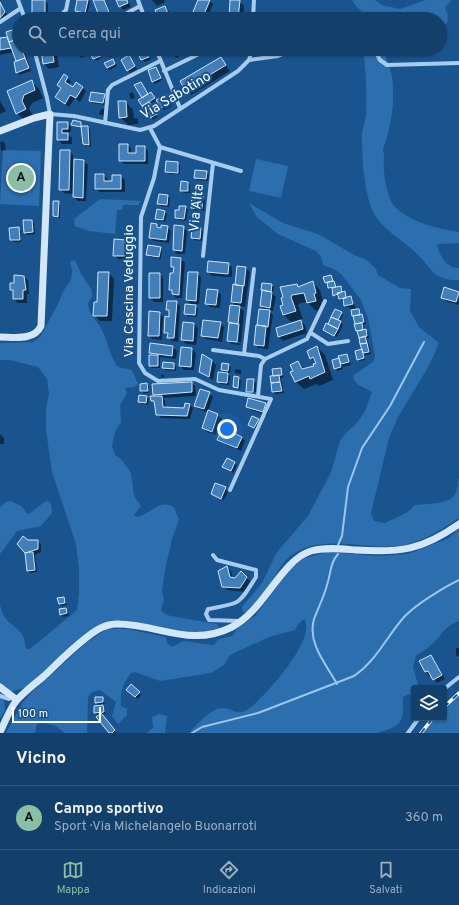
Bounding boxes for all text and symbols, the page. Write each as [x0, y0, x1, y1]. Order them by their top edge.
search box [12, 12, 447, 56]
icon: search [26, 23, 48, 45]
text: Cerca qui [58, 25, 121, 44]
street label: Via Sabotino [138, 68, 215, 124]
pin: A [8, 163, 34, 193]
street label: Via Alta [186, 183, 208, 233]
street label: Via Cascina Veduggio [121, 224, 138, 358]
your location [217, 419, 237, 439]
map controls [411, 685, 447, 721]
button: layers [411, 685, 447, 721]
scale bar [12, 705, 101, 724]
text: 100 m [18, 707, 48, 721]
text: Vicino [16, 748, 66, 770]
text: Campo sportivo [54, 800, 164, 819]
text: A [24, 810, 34, 826]
text: 360 m [405, 810, 443, 826]
text: Sport · Via Michelangelo Buonarroti [54, 819, 257, 835]
tab: Mappa [57, 859, 89, 897]
tab: Indicazioni [203, 859, 256, 897]
tab: Salvati [369, 859, 402, 897]

